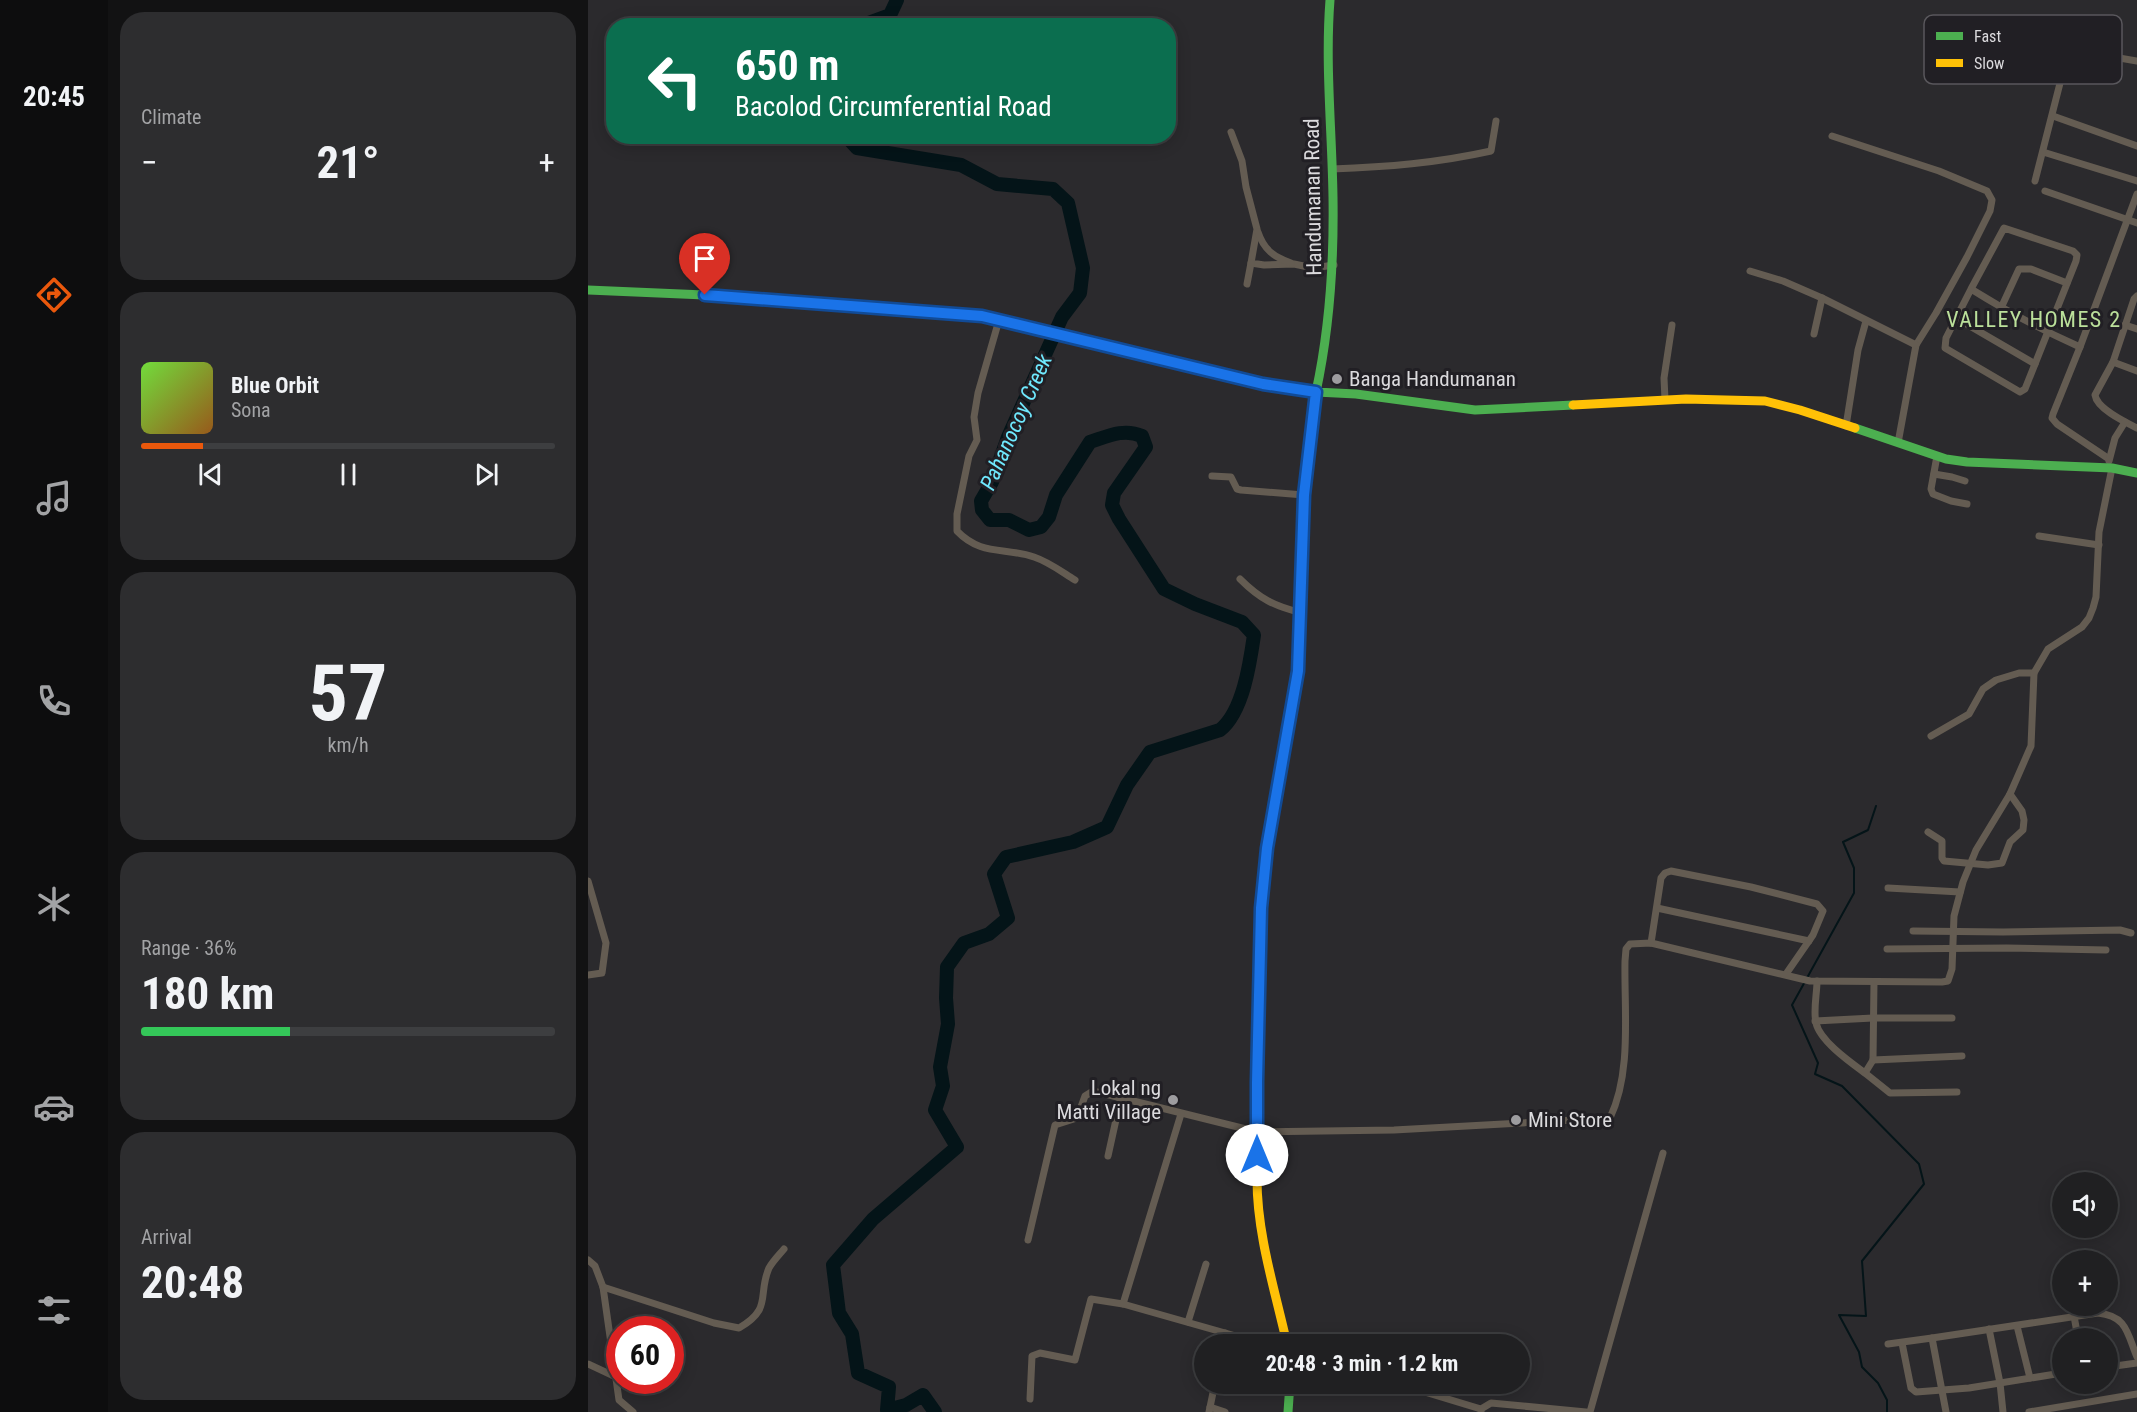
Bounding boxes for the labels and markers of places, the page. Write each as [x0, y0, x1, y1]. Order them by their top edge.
pin [679, 233, 730, 295]
place label: Banga Handumanan [1349, 367, 1516, 391]
marker: Banga Handumanan [1330, 372, 1344, 386]
place label: Lokal ng Matti Village [1057, 1076, 1161, 1124]
marker: Lokal ng Matti Village [1166, 1093, 1180, 1107]
place label: Mini Store [1528, 1108, 1612, 1132]
marker: Mini Store [1509, 1113, 1523, 1127]

